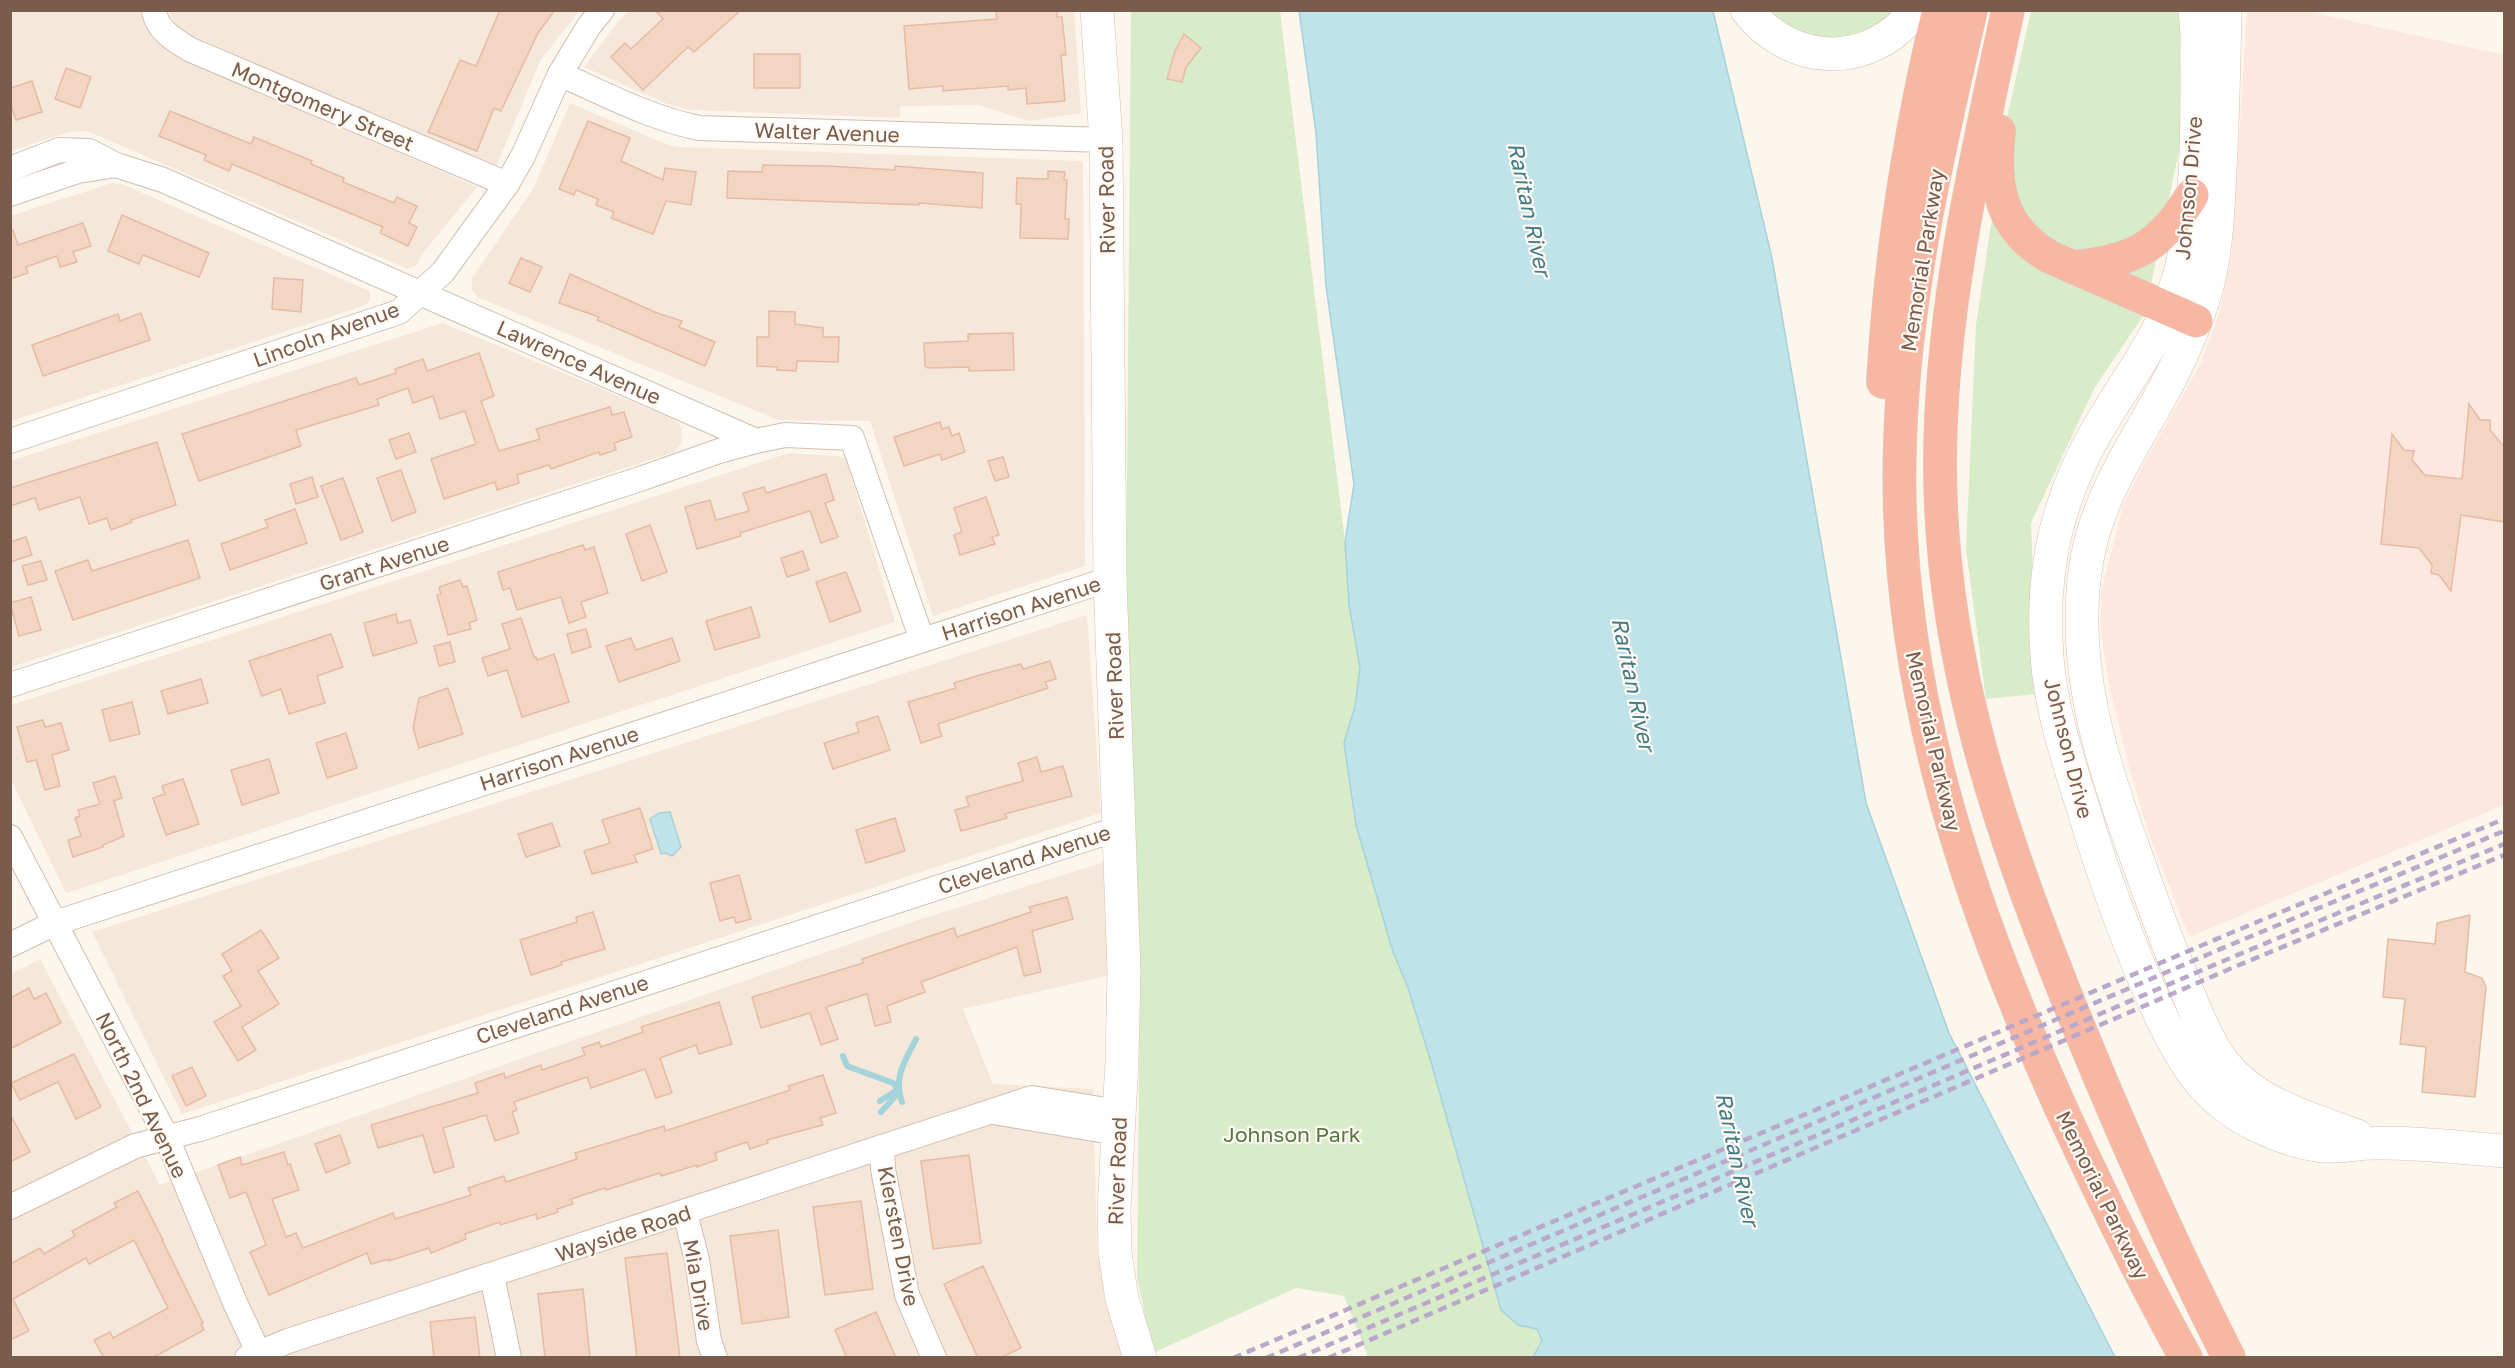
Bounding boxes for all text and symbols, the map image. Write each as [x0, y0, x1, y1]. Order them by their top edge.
street label: Montgomery Street [228, 56, 418, 156]
street label: Johnson Drive [2169, 115, 2207, 261]
street label: Walter Avenue [754, 116, 900, 148]
water label: Raritan River [1503, 140, 1558, 282]
street label: River Road [1092, 146, 1120, 254]
street label: Memorial Parkway [1895, 167, 1949, 353]
street label: Lincoln Avenue [249, 296, 403, 372]
street label: Lawrence Avenue [493, 314, 665, 410]
street label: Grant Avenue [316, 530, 452, 596]
street label: Harrison Avenue [938, 570, 1104, 646]
water label: Raritan River [1607, 615, 1662, 757]
street label: River Road [1099, 631, 1129, 741]
street label: Memorial Parkway [1901, 648, 1967, 834]
street label: Johnson Drive [2039, 675, 2099, 821]
street label: Harrison Avenue [476, 720, 642, 796]
street label: Cleveland Avenue [934, 819, 1114, 899]
street label: Cleveland Avenue [472, 969, 652, 1049]
street label: North 2nd Avenue [91, 1008, 193, 1182]
water label: Raritan River [1711, 1090, 1766, 1232]
street label: Memorial Parkway [2051, 1106, 2155, 1284]
street label: River Road [1102, 1116, 1132, 1226]
park label: Johnson Park [1223, 1121, 1361, 1147]
street label: Kiersten Drive [873, 1164, 925, 1308]
street label: Wayside Road [552, 1199, 694, 1267]
street label: Mia Drive [678, 1237, 720, 1333]

